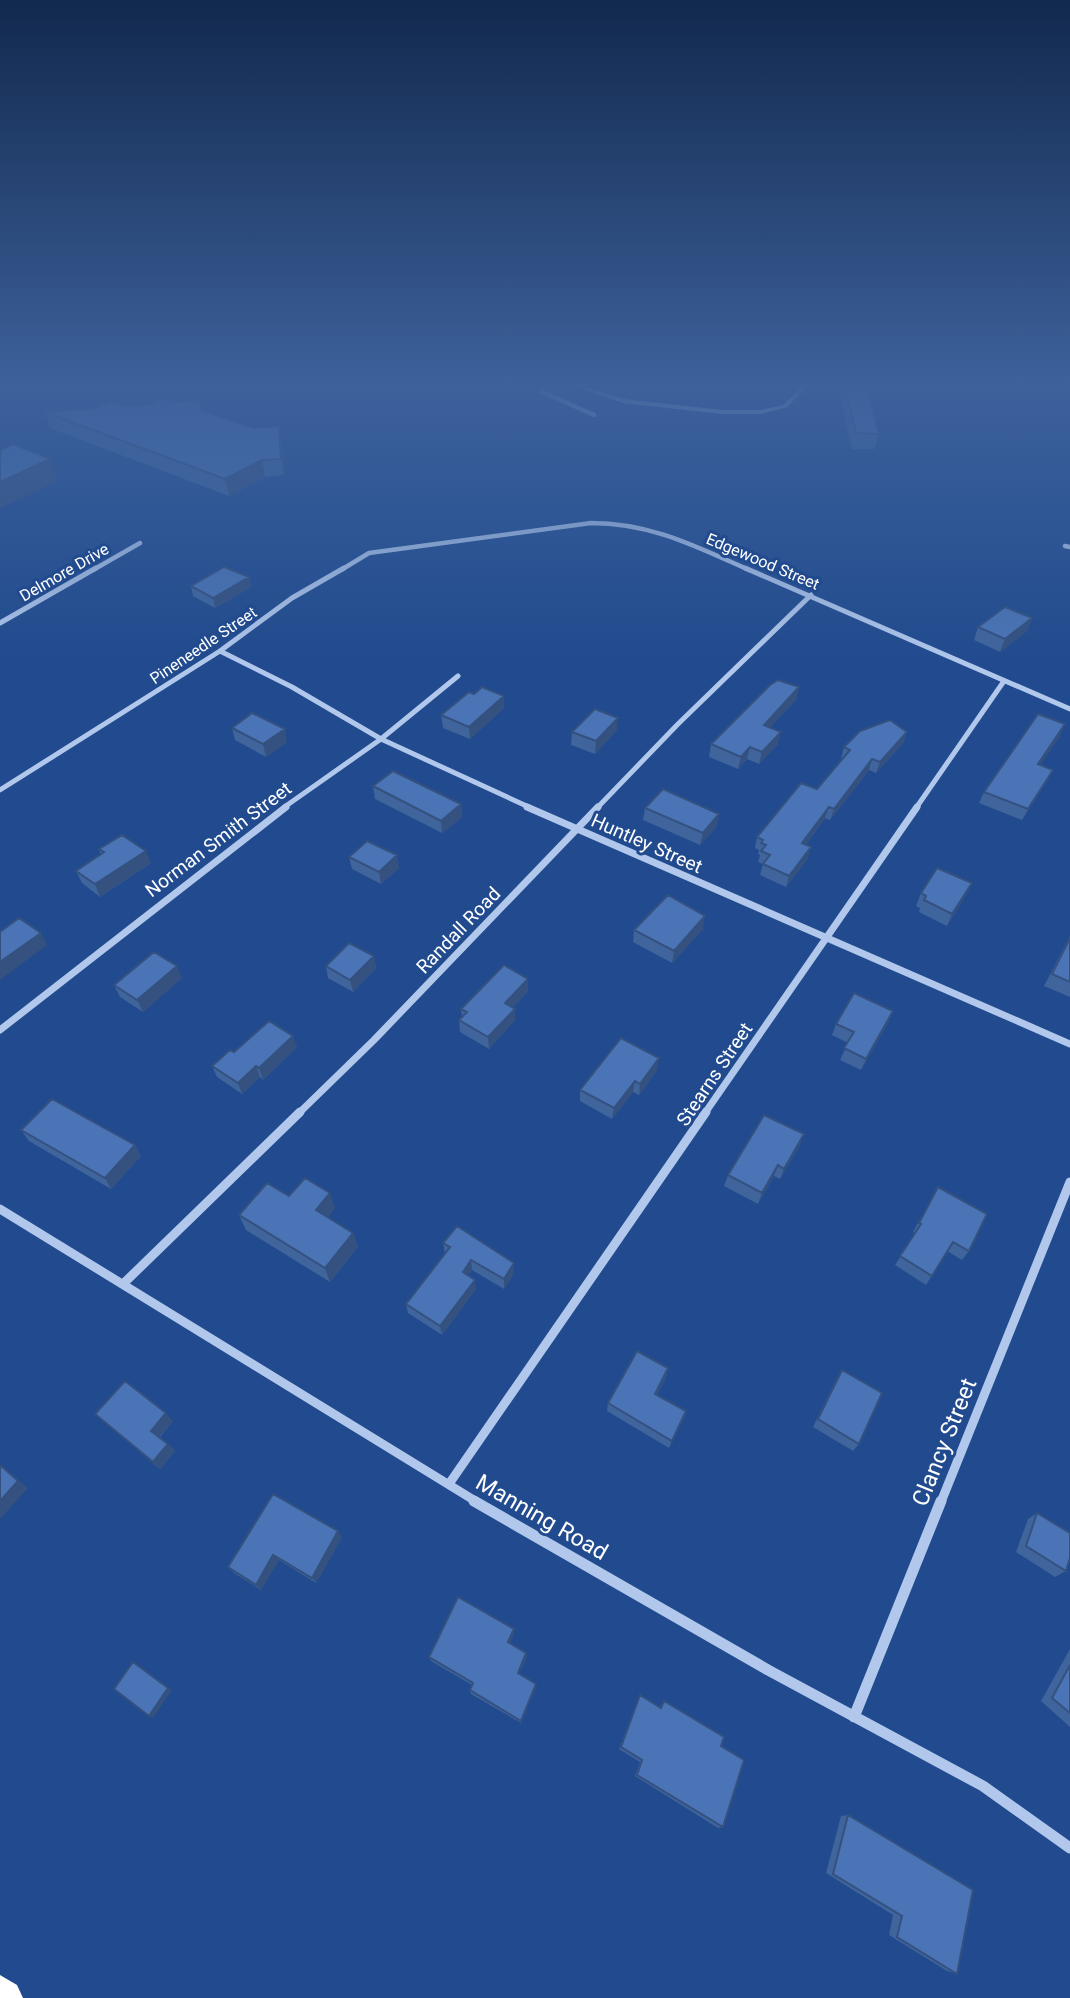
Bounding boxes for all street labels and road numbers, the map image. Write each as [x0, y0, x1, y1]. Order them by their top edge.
street label: Edgewood Street [703, 529, 822, 594]
street label: Delmore Drive [16, 539, 112, 606]
street label: Pineneedle Street [146, 603, 260, 688]
street label: Norman Smith Street [141, 777, 296, 902]
street label: Huntley Street [588, 809, 706, 878]
street label: Randall Road [411, 882, 505, 978]
street label: Stearns Street [671, 1018, 757, 1130]
street label: Clancy Street [907, 1375, 982, 1510]
street label: Manning Road [471, 1469, 612, 1566]

